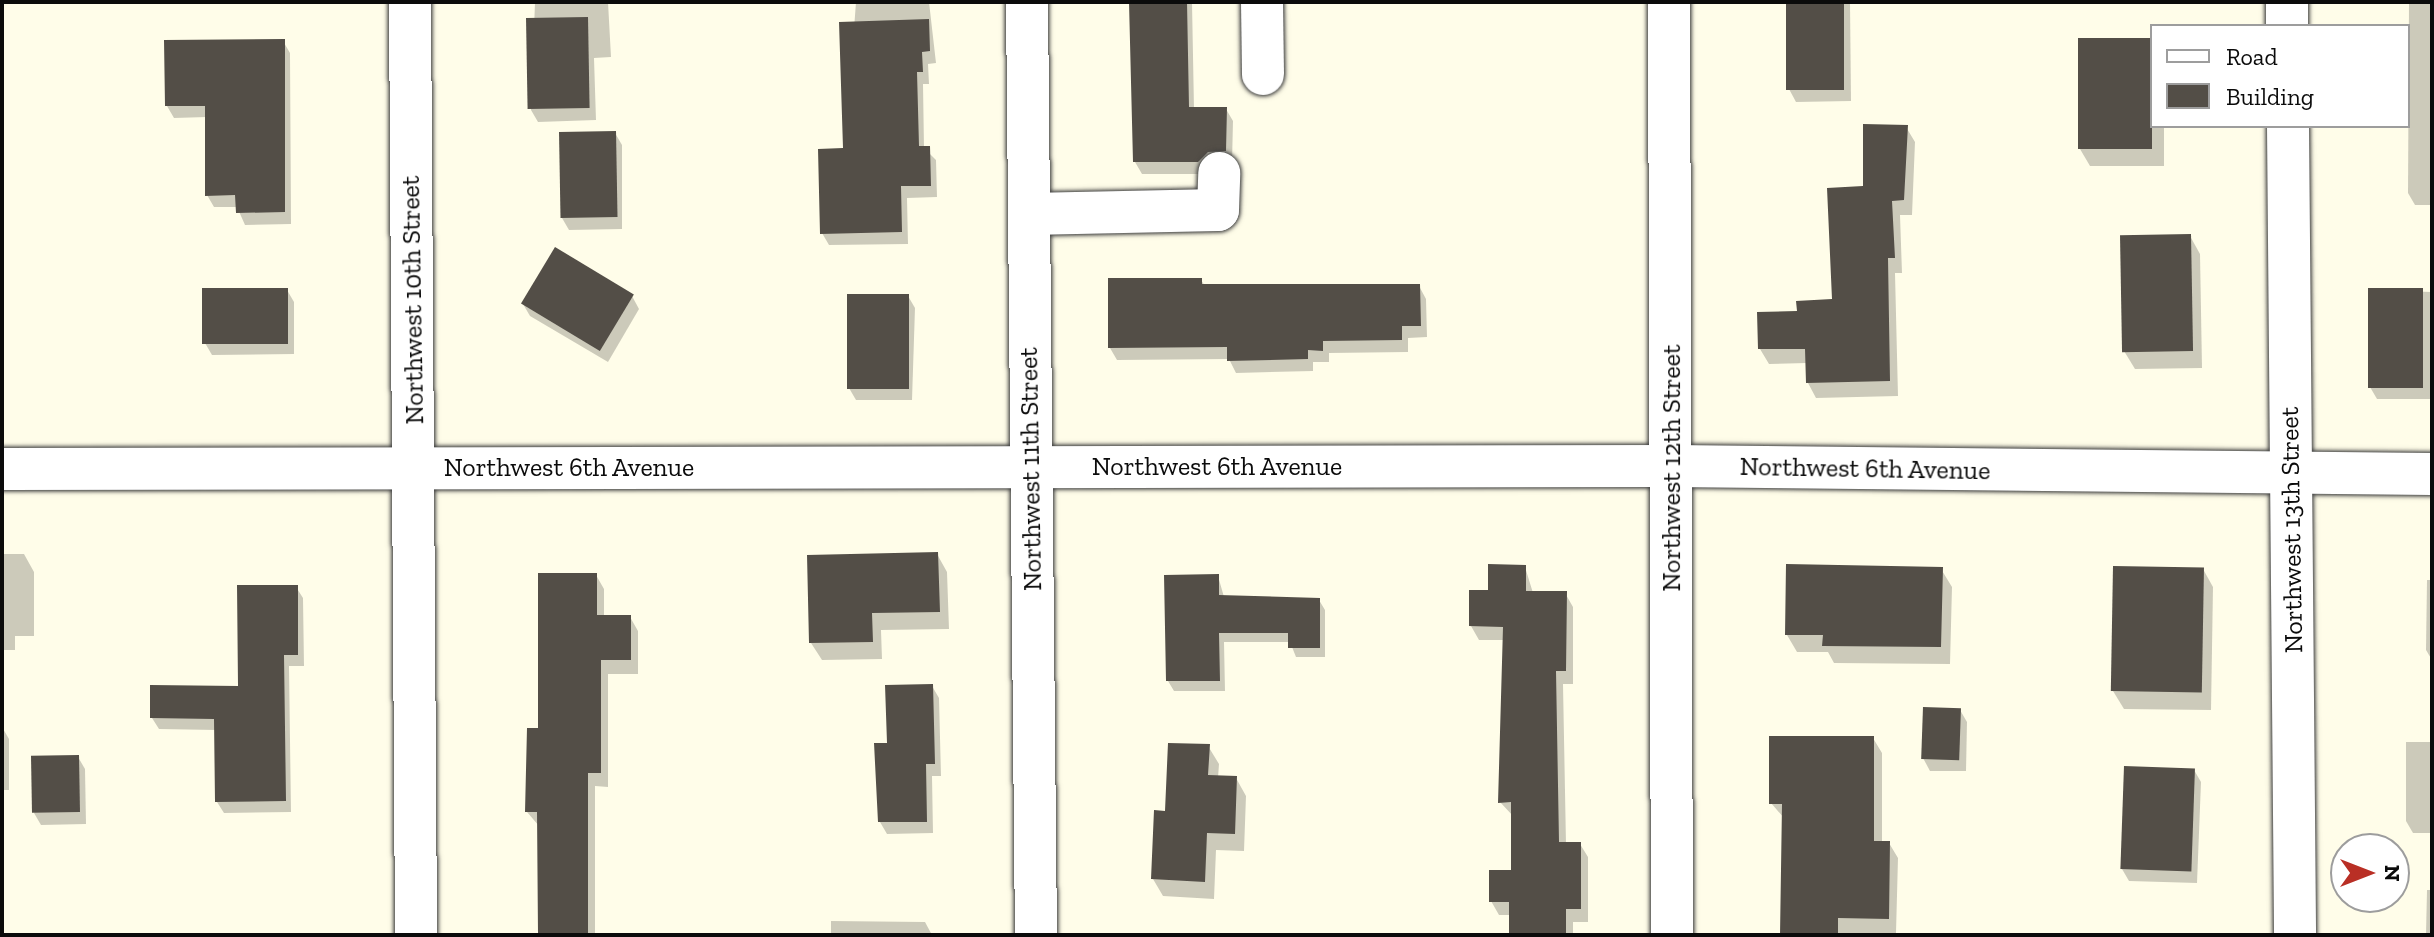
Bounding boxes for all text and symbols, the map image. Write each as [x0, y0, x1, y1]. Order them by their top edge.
legend [2150, 24, 2410, 128]
text: Road [2226, 42, 2278, 71]
text: Building [2226, 82, 2314, 111]
street label: Northwest 10th Street [395, 175, 431, 425]
street label: Northwest 12th Street [1656, 344, 1688, 592]
street label: Northwest 11th Street [1013, 347, 1049, 591]
street label: Northwest 13th Street [2274, 406, 2310, 654]
street label: Northwest 6th Avenue [1091, 451, 1343, 483]
street label: Northwest 6th Avenue [1739, 451, 1991, 487]
street label: Northwest 6th Avenue [443, 452, 695, 484]
north arrow [2330, 833, 2410, 913]
text: N [2379, 865, 2406, 881]

